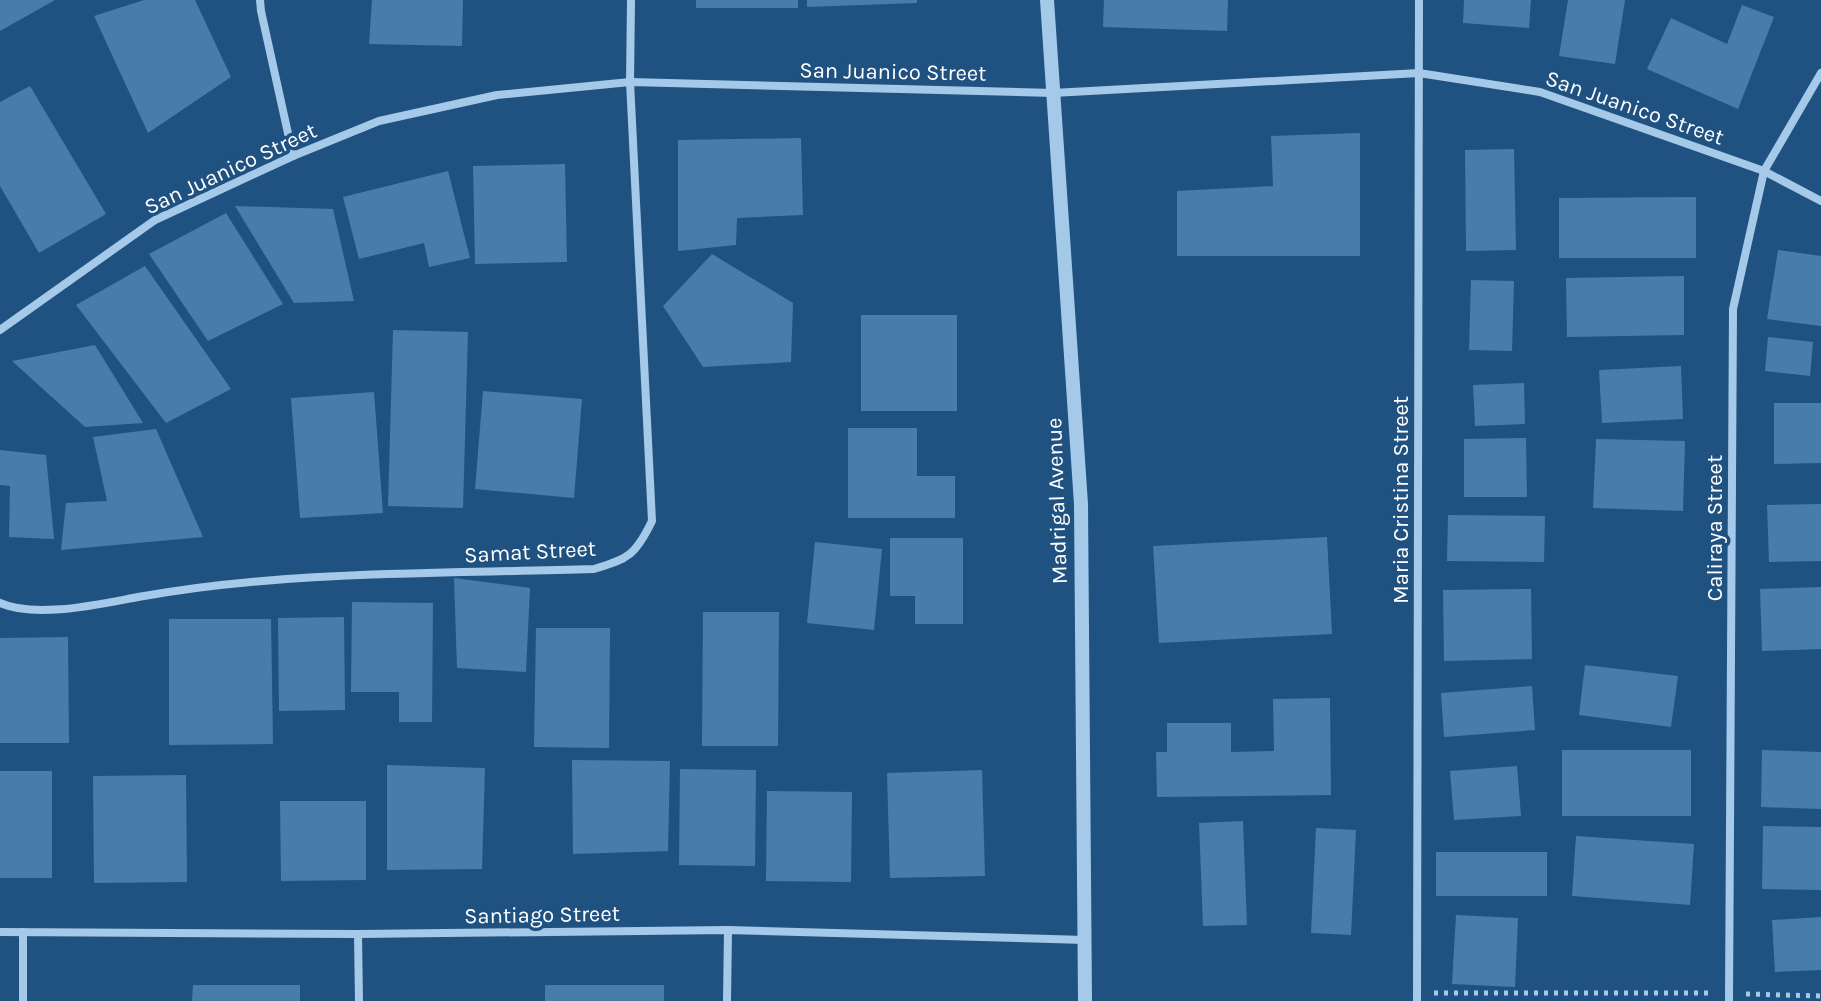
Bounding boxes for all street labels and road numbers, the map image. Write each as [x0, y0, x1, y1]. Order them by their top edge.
street label: San Juanico Street [799, 57, 987, 87]
street label: San Juanico Street [1542, 65, 1727, 151]
street label: San Juanico Street [140, 118, 321, 220]
street label: Maria Cristina Street [1388, 396, 1414, 604]
street label: Madrigal Avenue [1041, 417, 1073, 585]
street label: Caliraya Street [1702, 455, 1728, 601]
street label: Samat Street [463, 536, 597, 568]
street label: Santiago Street [464, 901, 620, 929]

